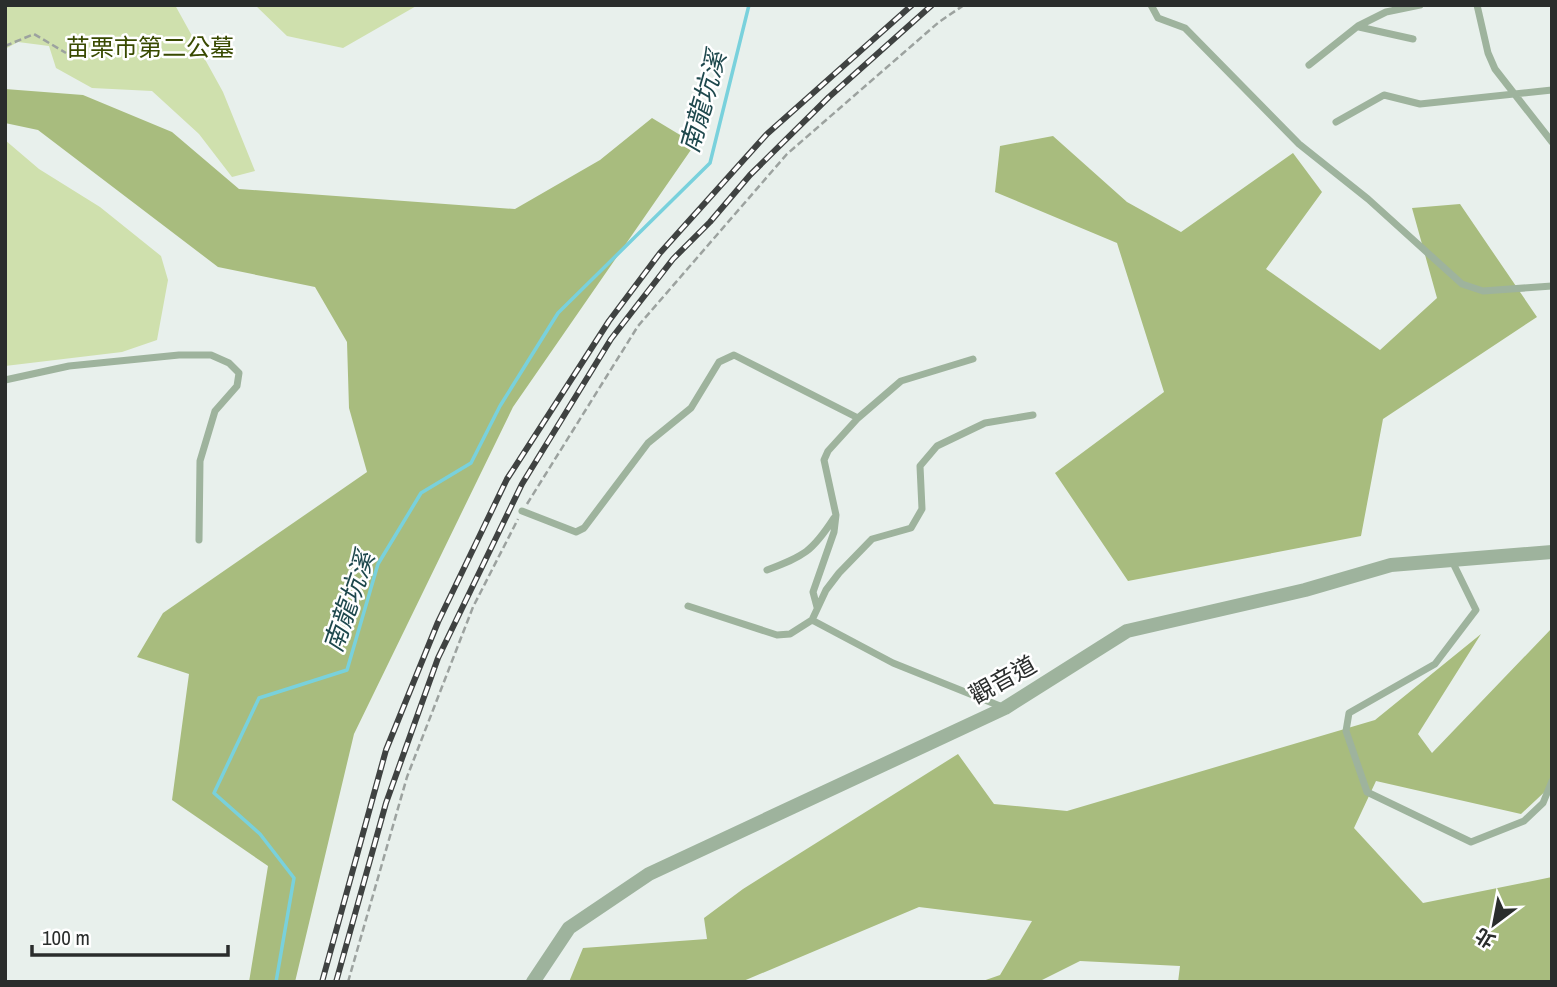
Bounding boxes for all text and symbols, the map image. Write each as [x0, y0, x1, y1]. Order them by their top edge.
park label: 苗栗市第二公墓 [66, 31, 234, 63]
water label: 南龍坑溪 [671, 43, 735, 157]
water label: 南龍坑溪 [315, 543, 383, 657]
street label: 觀音道 [963, 648, 1042, 711]
north arrow [1459, 889, 1529, 959]
scale bar [32, 914, 228, 958]
text: 北 [1470, 922, 1500, 954]
text: 100 m [42, 923, 90, 952]

